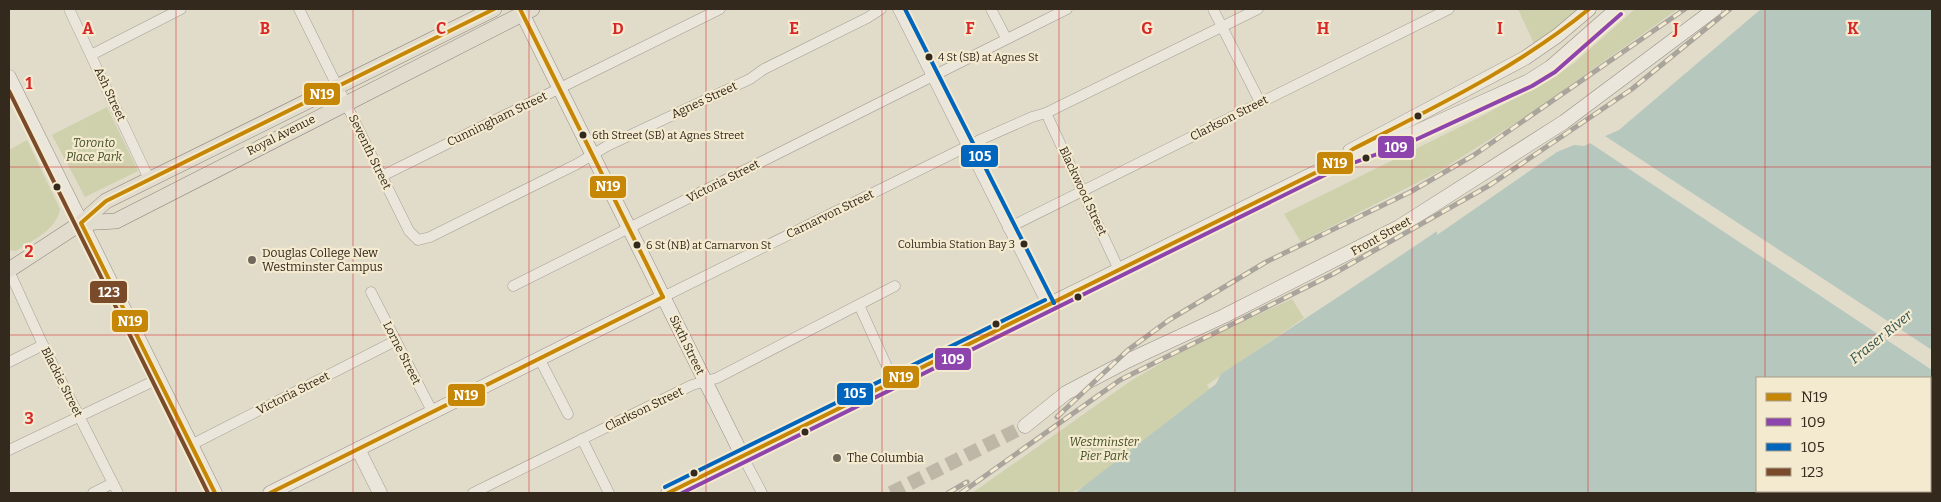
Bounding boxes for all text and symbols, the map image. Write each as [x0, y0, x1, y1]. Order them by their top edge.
text: A [82, 19, 94, 38]
text: B [260, 19, 270, 38]
text: C [436, 19, 446, 38]
text: D [612, 19, 624, 38]
text: E [789, 19, 799, 38]
text: F [966, 19, 975, 38]
text: G [1141, 19, 1153, 38]
text: H [1317, 19, 1330, 38]
text: I [1497, 19, 1503, 38]
text: J [1672, 19, 1679, 38]
text: K [1847, 19, 1859, 38]
place label: 4 St (SB) at Agnes St [938, 51, 1038, 64]
marker: 4 St (SB) at Agnes St [924, 52, 934, 62]
street label: Ash Street [91, 65, 129, 124]
text: 1 [26, 74, 33, 93]
street label: Agnes Street [669, 78, 740, 121]
line badge: N19 [303, 82, 341, 106]
text: N19 [309, 86, 335, 103]
street label: Cunningham Street [445, 88, 550, 149]
street label: Clarkson Street [1188, 92, 1271, 144]
unlabelled marker [1413, 111, 1423, 121]
street label: Royal Avenue [244, 112, 318, 158]
street label: Seventh Street [346, 112, 394, 192]
place label: 6th Street (SB) at Agnes Street [592, 129, 744, 142]
marker: 6th Street (SB) at Agnes Street [578, 130, 588, 140]
line badge: 109 [1377, 135, 1415, 159]
park label: Toronto Place Park [66, 136, 123, 164]
text: 109 [1384, 139, 1408, 156]
line badge: 105 [960, 144, 999, 168]
street label: Blackwood Street [1056, 144, 1110, 238]
text: 105 [969, 148, 992, 165]
line badge: N19 [1316, 151, 1354, 175]
unlabelled marker [1361, 153, 1371, 163]
text: N19 [1322, 155, 1348, 172]
street label: Victoria Street [684, 156, 762, 205]
line badge: N19 [589, 175, 627, 199]
text: N19 [595, 178, 621, 195]
unlabelled marker [52, 182, 62, 192]
street label: Carnarvon Street [784, 186, 877, 241]
street label: Front Street [1348, 213, 1414, 258]
place label: Columbia Station Bay 3 [898, 238, 1015, 251]
place label: 6 St (NB) at Carnarvon St [646, 239, 771, 252]
marker: Columbia Station Bay 3 [1019, 239, 1029, 249]
marker: 6 St (NB) at Carnarvon St [632, 240, 642, 250]
text: 2 [24, 242, 34, 261]
place label: Douglas College New Westminster Campus [262, 246, 383, 274]
marker: Douglas College New Westminster Campus [246, 254, 258, 266]
line badge: 123 [89, 280, 128, 304]
text: 123 [98, 284, 120, 301]
unlabelled marker [1073, 292, 1083, 302]
water label: Fraser River [1846, 306, 1917, 367]
line badge: N19 [111, 309, 149, 333]
text: N19 [117, 313, 143, 330]
street label: Sixth Street [667, 313, 708, 378]
street label: Lorne Street [380, 319, 424, 387]
unlabelled marker [991, 319, 1001, 329]
street label: Blackie Street [38, 345, 86, 420]
line badge: 109 [934, 347, 972, 371]
text: 109 [941, 351, 965, 368]
line badge: N19 [882, 365, 920, 389]
street label: Victoria Street [254, 368, 332, 417]
text: N19 [888, 369, 914, 386]
legend [1756, 377, 1931, 492]
line badge: 105 [836, 382, 874, 406]
line badge: N19 [447, 383, 486, 407]
street label: Clarkson Street [603, 384, 686, 434]
text: 105 [844, 385, 867, 402]
text: N19 [453, 387, 479, 404]
text: N19 [1801, 388, 1828, 406]
text: 3 [24, 409, 34, 428]
text: 109 [1801, 413, 1826, 431]
unlabelled marker [800, 427, 810, 437]
park label: Westminster Pier Park [1069, 435, 1140, 463]
text: 105 [1801, 438, 1825, 456]
place label: The Columbia [847, 451, 924, 465]
marker: The Columbia [831, 452, 843, 464]
text: 123 [1801, 463, 1824, 481]
unlabelled marker [689, 468, 699, 478]

